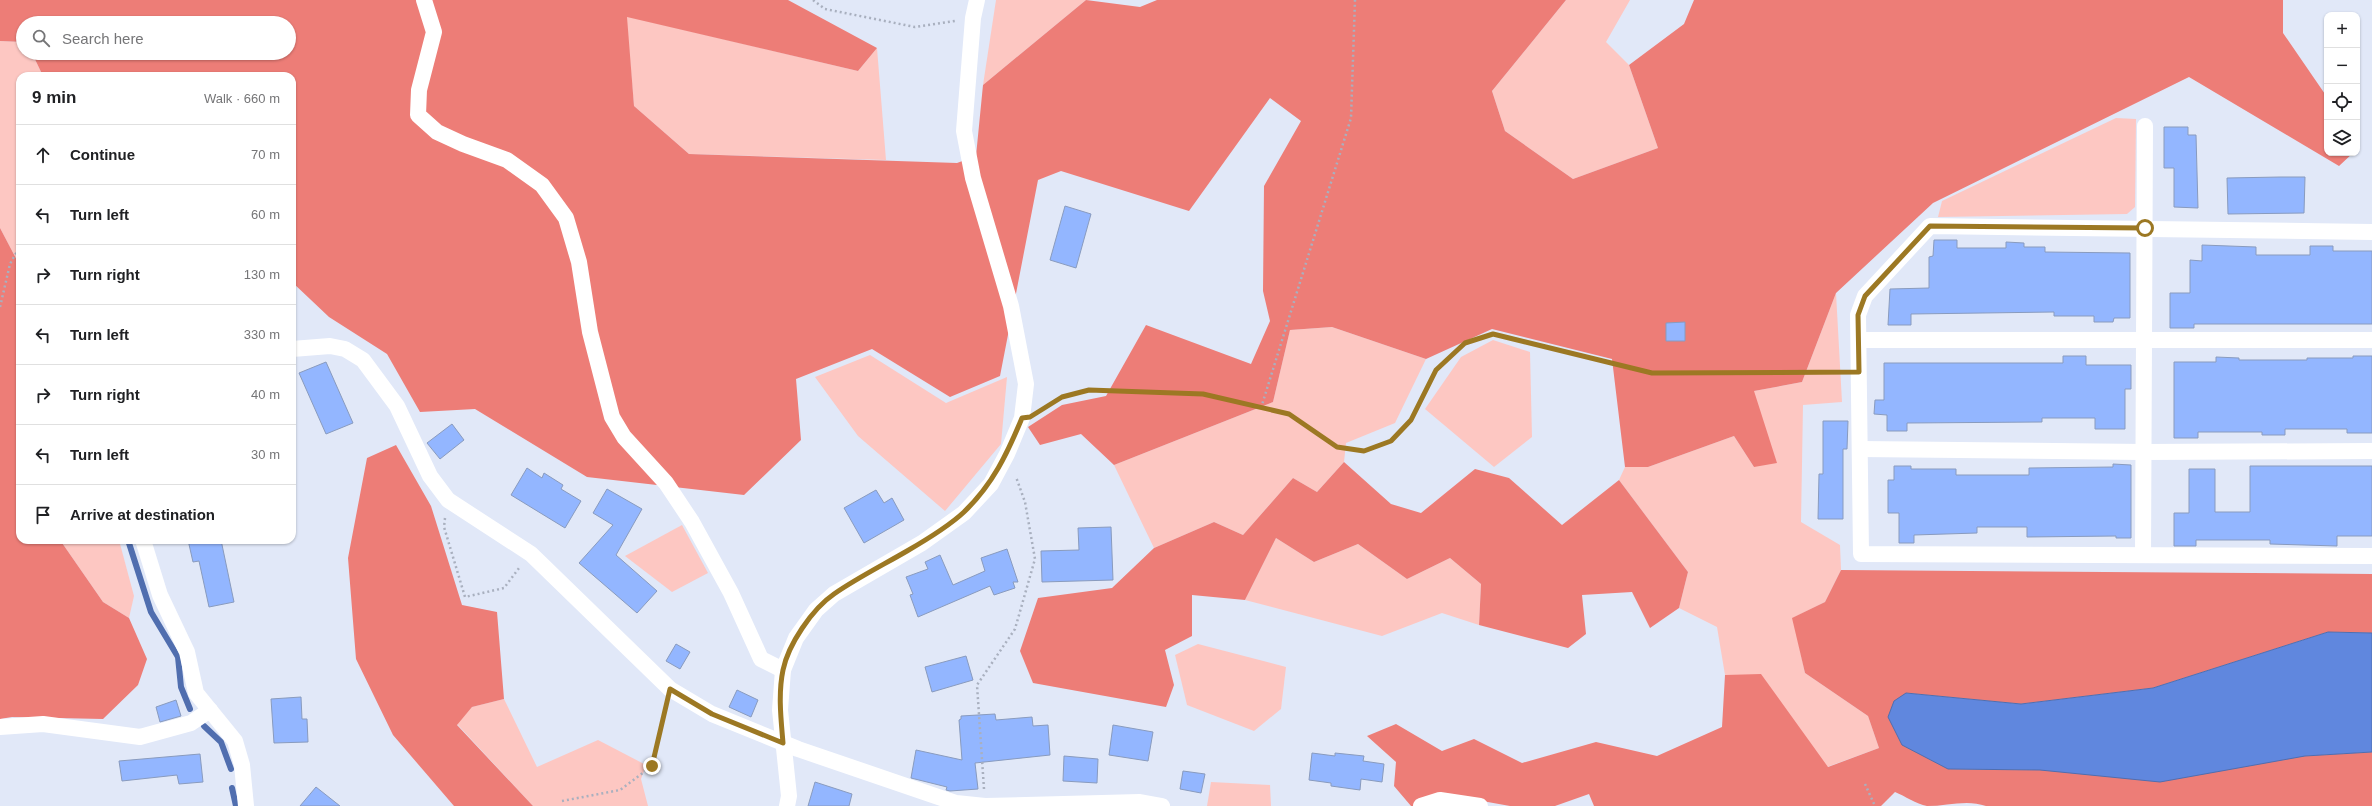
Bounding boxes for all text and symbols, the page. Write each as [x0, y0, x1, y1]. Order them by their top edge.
map controls [2324, 12, 2360, 156]
button: + [2324, 12, 2360, 48]
search box [16, 16, 296, 60]
icon: search [30, 27, 52, 49]
text: Search here [62, 30, 144, 47]
button: − [2324, 48, 2360, 84]
button: locate [2324, 84, 2360, 120]
text: 9 min [32, 88, 76, 107]
text: Walk · 660 m [204, 91, 280, 106]
button: layers [2324, 120, 2360, 156]
icon: ahead [32, 144, 54, 166]
text: Continue [70, 146, 135, 163]
text: 70 m [251, 147, 280, 162]
icon: left [32, 204, 54, 226]
text: Turn left [70, 206, 129, 223]
text: 60 m [251, 207, 280, 222]
route start [2136, 219, 2154, 237]
icon: right [32, 264, 54, 286]
text: Turn right [70, 266, 140, 283]
text: 130 m [244, 267, 280, 282]
icon: left [32, 324, 54, 346]
text: Turn left [70, 326, 129, 343]
text: 330 m [244, 327, 280, 342]
icon: right [32, 384, 54, 406]
text: Turn right [70, 386, 140, 403]
text: 40 m [251, 387, 280, 402]
icon: left [32, 444, 54, 466]
text: Turn left [70, 446, 129, 463]
text: 30 m [251, 447, 280, 462]
icon: arrive [32, 504, 54, 526]
text: Arrive at destination [70, 506, 215, 523]
route end [643, 757, 661, 775]

